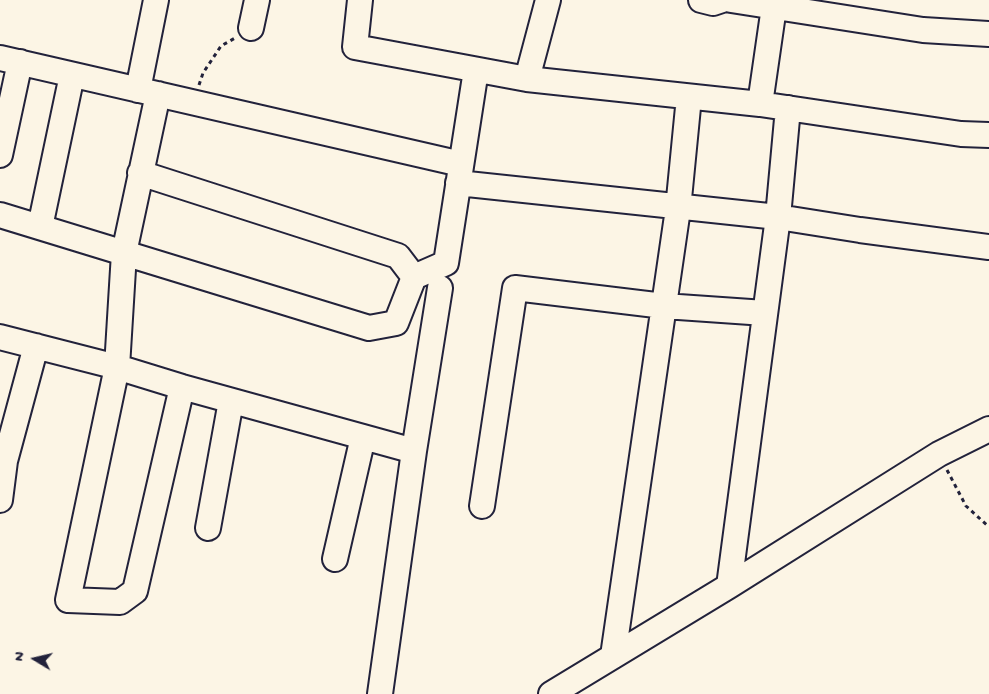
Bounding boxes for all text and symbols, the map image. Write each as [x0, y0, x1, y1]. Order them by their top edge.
north arrow [10, 634, 60, 684]
text: N [11, 651, 29, 662]

